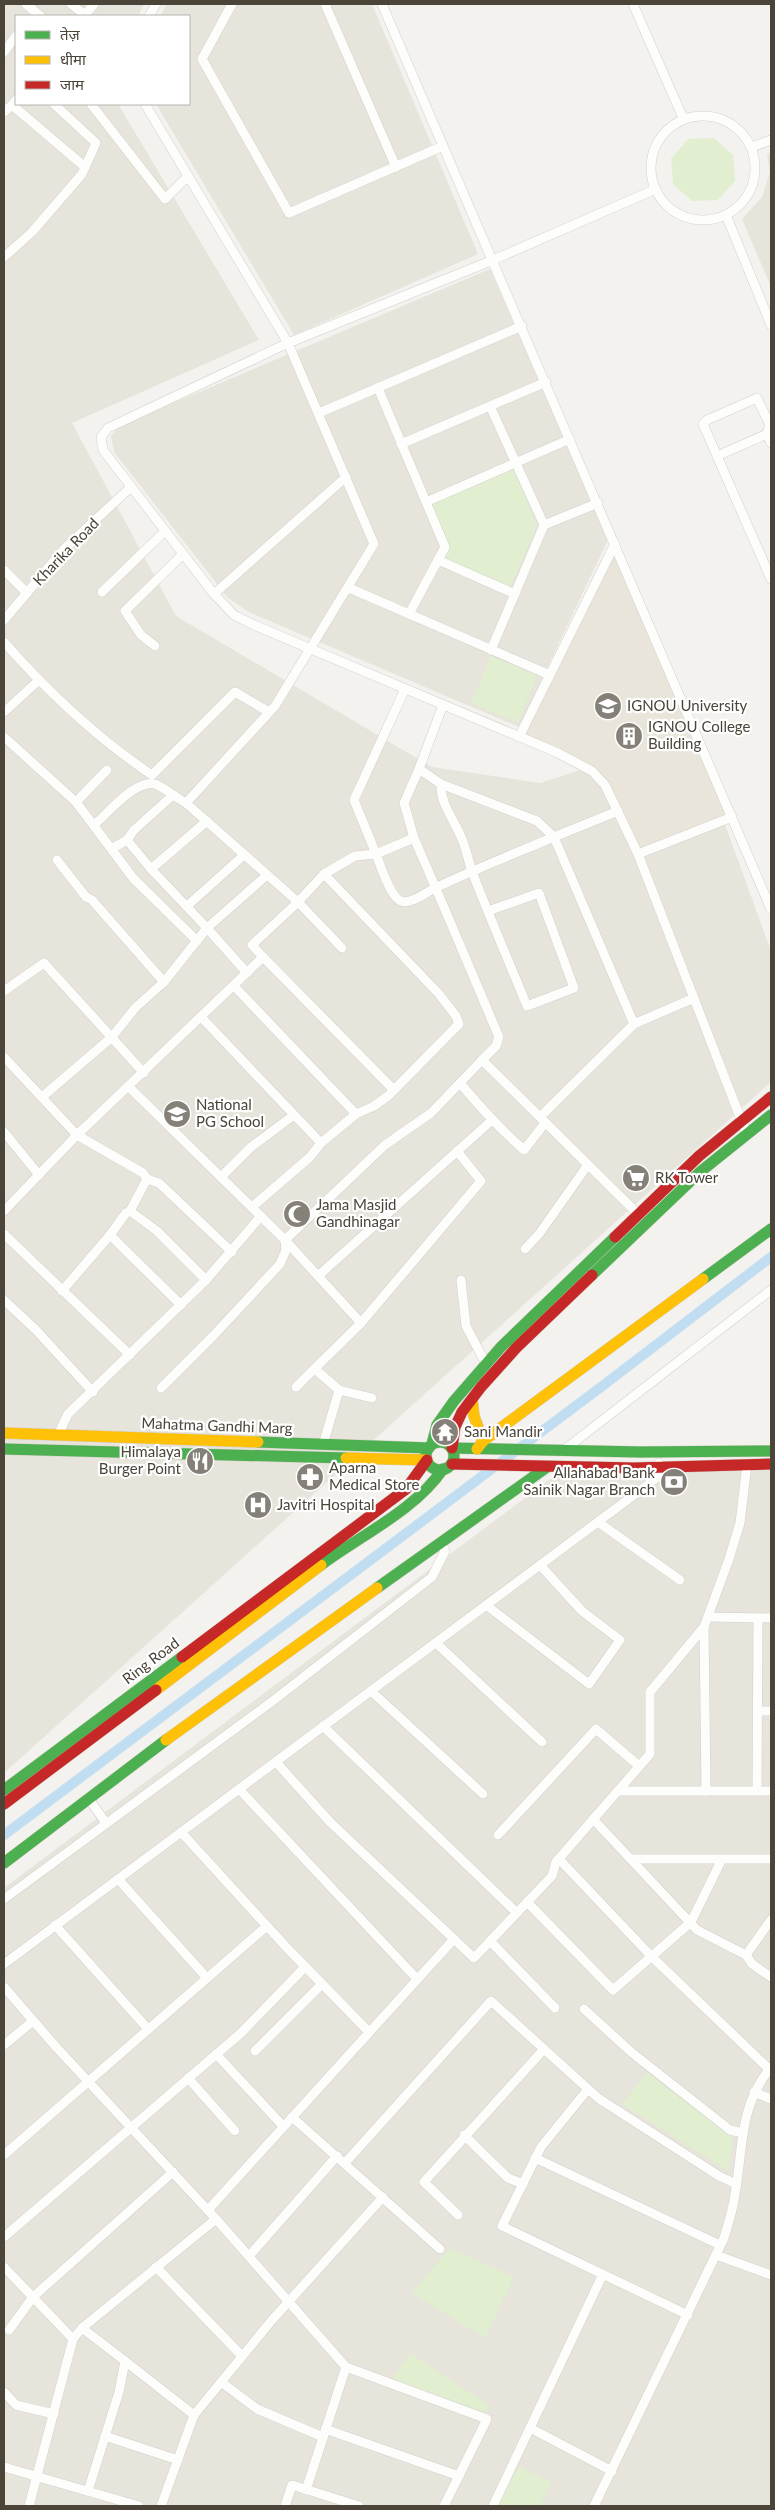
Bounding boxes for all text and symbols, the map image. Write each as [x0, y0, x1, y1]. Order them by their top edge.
legend [15, 15, 190, 105]
text: तेज़ [60, 25, 81, 43]
text: धीमा [60, 50, 87, 68]
text: जाम [60, 75, 85, 93]
street label: Kharika Road [29, 514, 102, 589]
school or university icon: IGNOU University [593, 691, 623, 721]
place label: IGNOU University [627, 696, 748, 714]
place label: IGNOU College Building [648, 717, 751, 752]
building icon: IGNOU College Building [614, 721, 644, 751]
place label: National PG School [196, 1095, 264, 1130]
school or university icon: National PG School [162, 1099, 192, 1129]
supermarket icon: RK Tower [621, 1163, 651, 1193]
place label: RK Tower [655, 1168, 719, 1186]
place label: Jama Masjid Gandhinagar [316, 1195, 400, 1230]
mosque icon: Jama Masjid Gandhinagar [282, 1199, 312, 1229]
street label: Mahatma Gandhi Marg [141, 1413, 293, 1437]
temple icon: Sani Mandir [430, 1417, 460, 1447]
place label: Sani Mandir [464, 1422, 543, 1440]
place label: Himalaya Burger Point [99, 1442, 182, 1477]
restaurant icon: Himalaya Burger Point [185, 1446, 215, 1476]
place label: Aparna Medical Store [329, 1458, 419, 1493]
pharmacy icon: Aparna Medical Store [295, 1462, 325, 1492]
place label: Allahabad Bank Sainik Nagar Branch [523, 1463, 655, 1498]
bank icon: Allahabad Bank Sainik Nagar Branch [659, 1467, 689, 1497]
hospital icon: Javitri Hospital [243, 1490, 273, 1520]
place label: Javitri Hospital [277, 1495, 375, 1513]
street label: Ring Road [119, 1633, 182, 1687]

